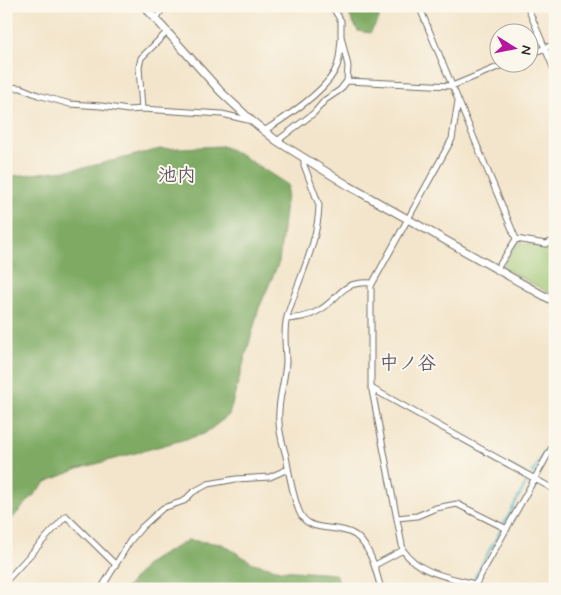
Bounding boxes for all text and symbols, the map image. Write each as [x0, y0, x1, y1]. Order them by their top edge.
north arrow [488, 22, 538, 72]
text: N [516, 44, 535, 56]
district label: 池内 [158, 163, 196, 188]
district label: 中ノ谷 [379, 351, 437, 376]

